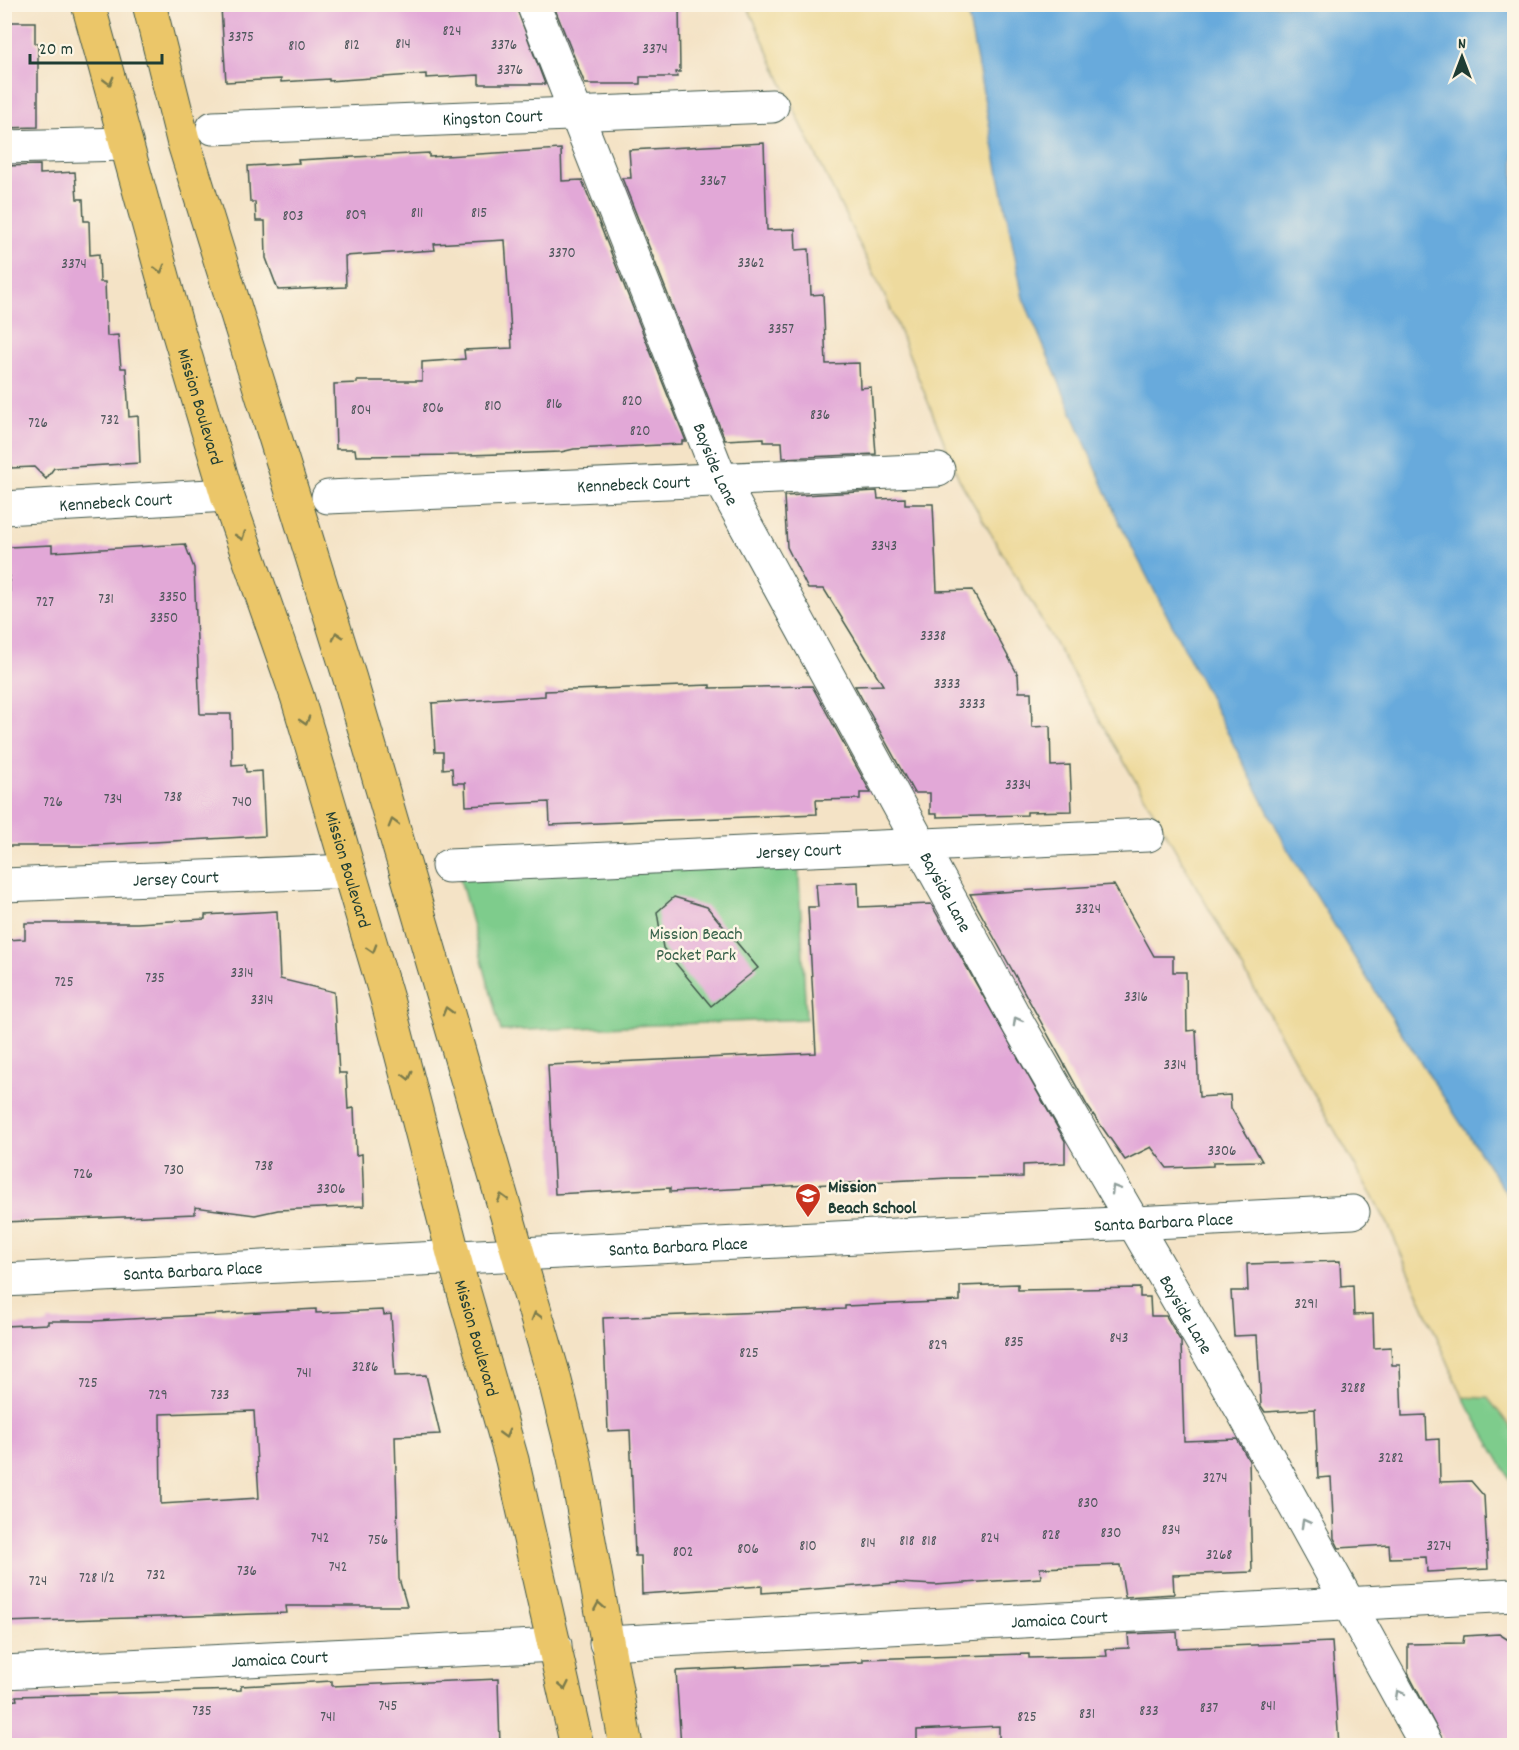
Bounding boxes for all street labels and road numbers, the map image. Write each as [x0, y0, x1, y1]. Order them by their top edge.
street label: Kingston Court [442, 105, 544, 134]
street label: Mission Boulevard [169, 346, 227, 469]
street label: Bayside Lane [685, 420, 743, 511]
street label: Kennebeck Court [577, 471, 691, 501]
street label: Kennebeck Court [59, 488, 174, 520]
street label: Mission Boulevard [317, 809, 375, 931]
street label: Jersey Court [755, 839, 843, 867]
street label: Bayside Lane [912, 848, 976, 937]
street label: Jersey Court [132, 866, 220, 895]
street label: Santa Barbara Place [1093, 1208, 1234, 1240]
street label: Santa Barbara Place [608, 1233, 749, 1265]
street label: Santa Barbara Place [123, 1257, 263, 1289]
street label: Bayside Lane [1151, 1271, 1217, 1360]
street label: Mission Boulevard [446, 1277, 503, 1400]
street label: Jamaica Court [1010, 1606, 1109, 1637]
street label: Jamaica Court [231, 1646, 329, 1676]

